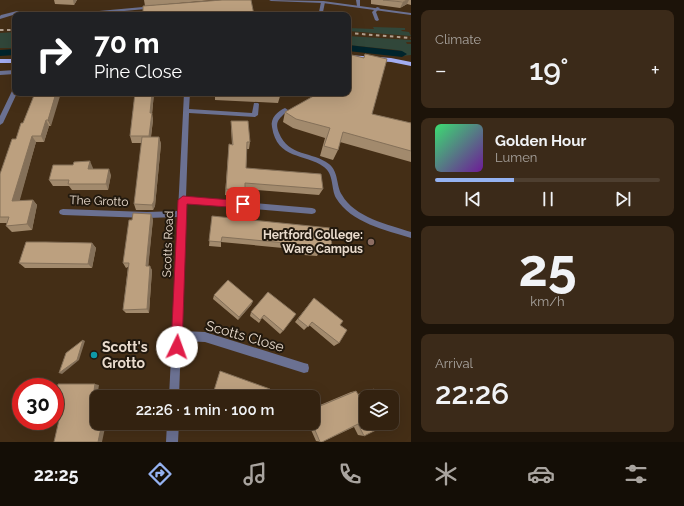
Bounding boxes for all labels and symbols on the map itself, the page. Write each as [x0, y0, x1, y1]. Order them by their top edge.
pin [226, 187, 260, 221]
street label: The Grotto [69, 193, 129, 209]
street label: Scotts Road [160, 211, 176, 277]
place label: Hertford College: Ware Campus [263, 228, 363, 256]
marker: Hertford College: Ware Campus [366, 237, 376, 247]
street label: Scotts Close [204, 317, 286, 355]
position arrow [156, 326, 198, 368]
place label: Scott's Grotto [102, 339, 148, 371]
marker: Scott's Grotto [89, 350, 99, 360]
speed limit sign: 30 [12, 378, 64, 430]

